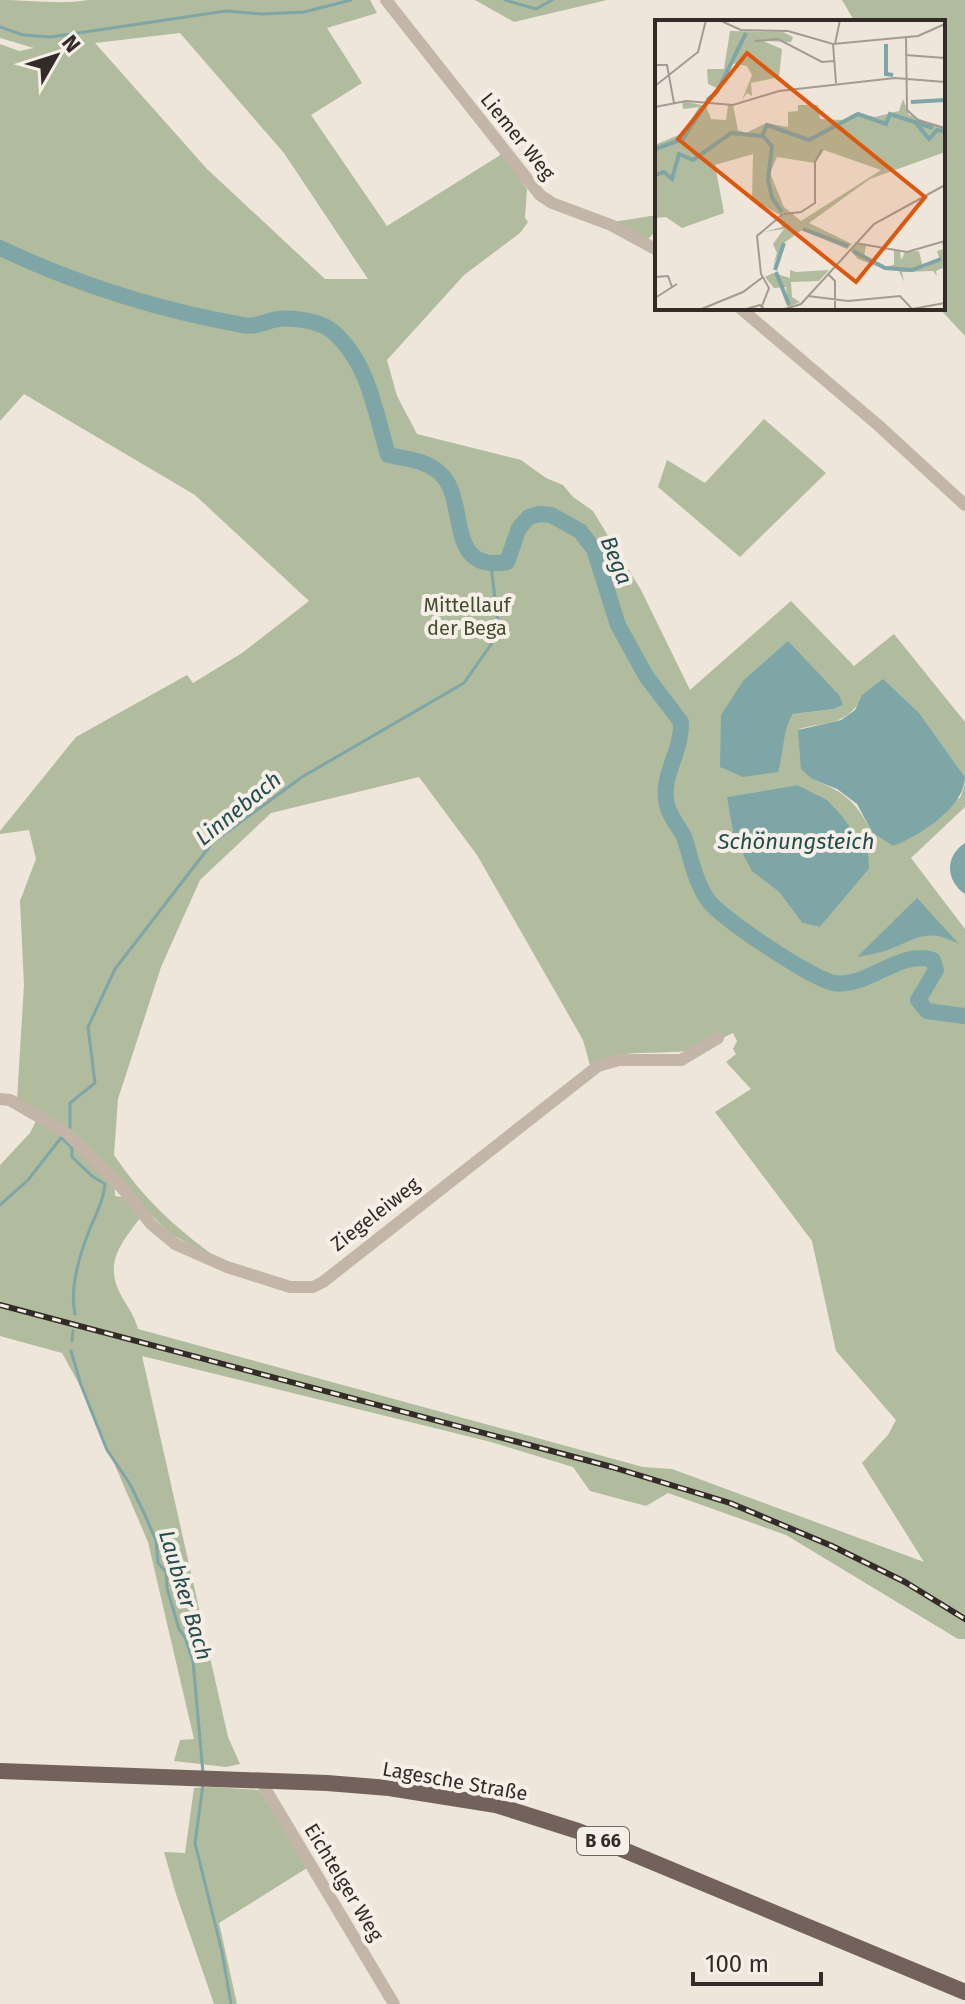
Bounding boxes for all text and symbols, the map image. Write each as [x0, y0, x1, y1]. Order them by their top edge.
north arrow [16, 16, 96, 96]
inset map [655, 20, 945, 310]
text: N [56, 30, 86, 58]
street label: Liemer Weg [476, 88, 561, 185]
water label: Bega [595, 532, 638, 588]
park label: Mittellauf der Bega [423, 593, 512, 640]
water label: Linnebach [190, 766, 287, 851]
water label: Schönungsteich [717, 828, 874, 855]
street label: Ziegeleiweg [326, 1172, 425, 1256]
water label: Laubker Bach [153, 1527, 218, 1663]
street label: Lagesche Straße [381, 1756, 529, 1806]
street label: Eichtelger Weg [299, 1819, 389, 1946]
road number: B 66 [577, 1827, 629, 1855]
scale bar [693, 1936, 821, 1986]
text: 100 m [705, 1950, 769, 1978]

